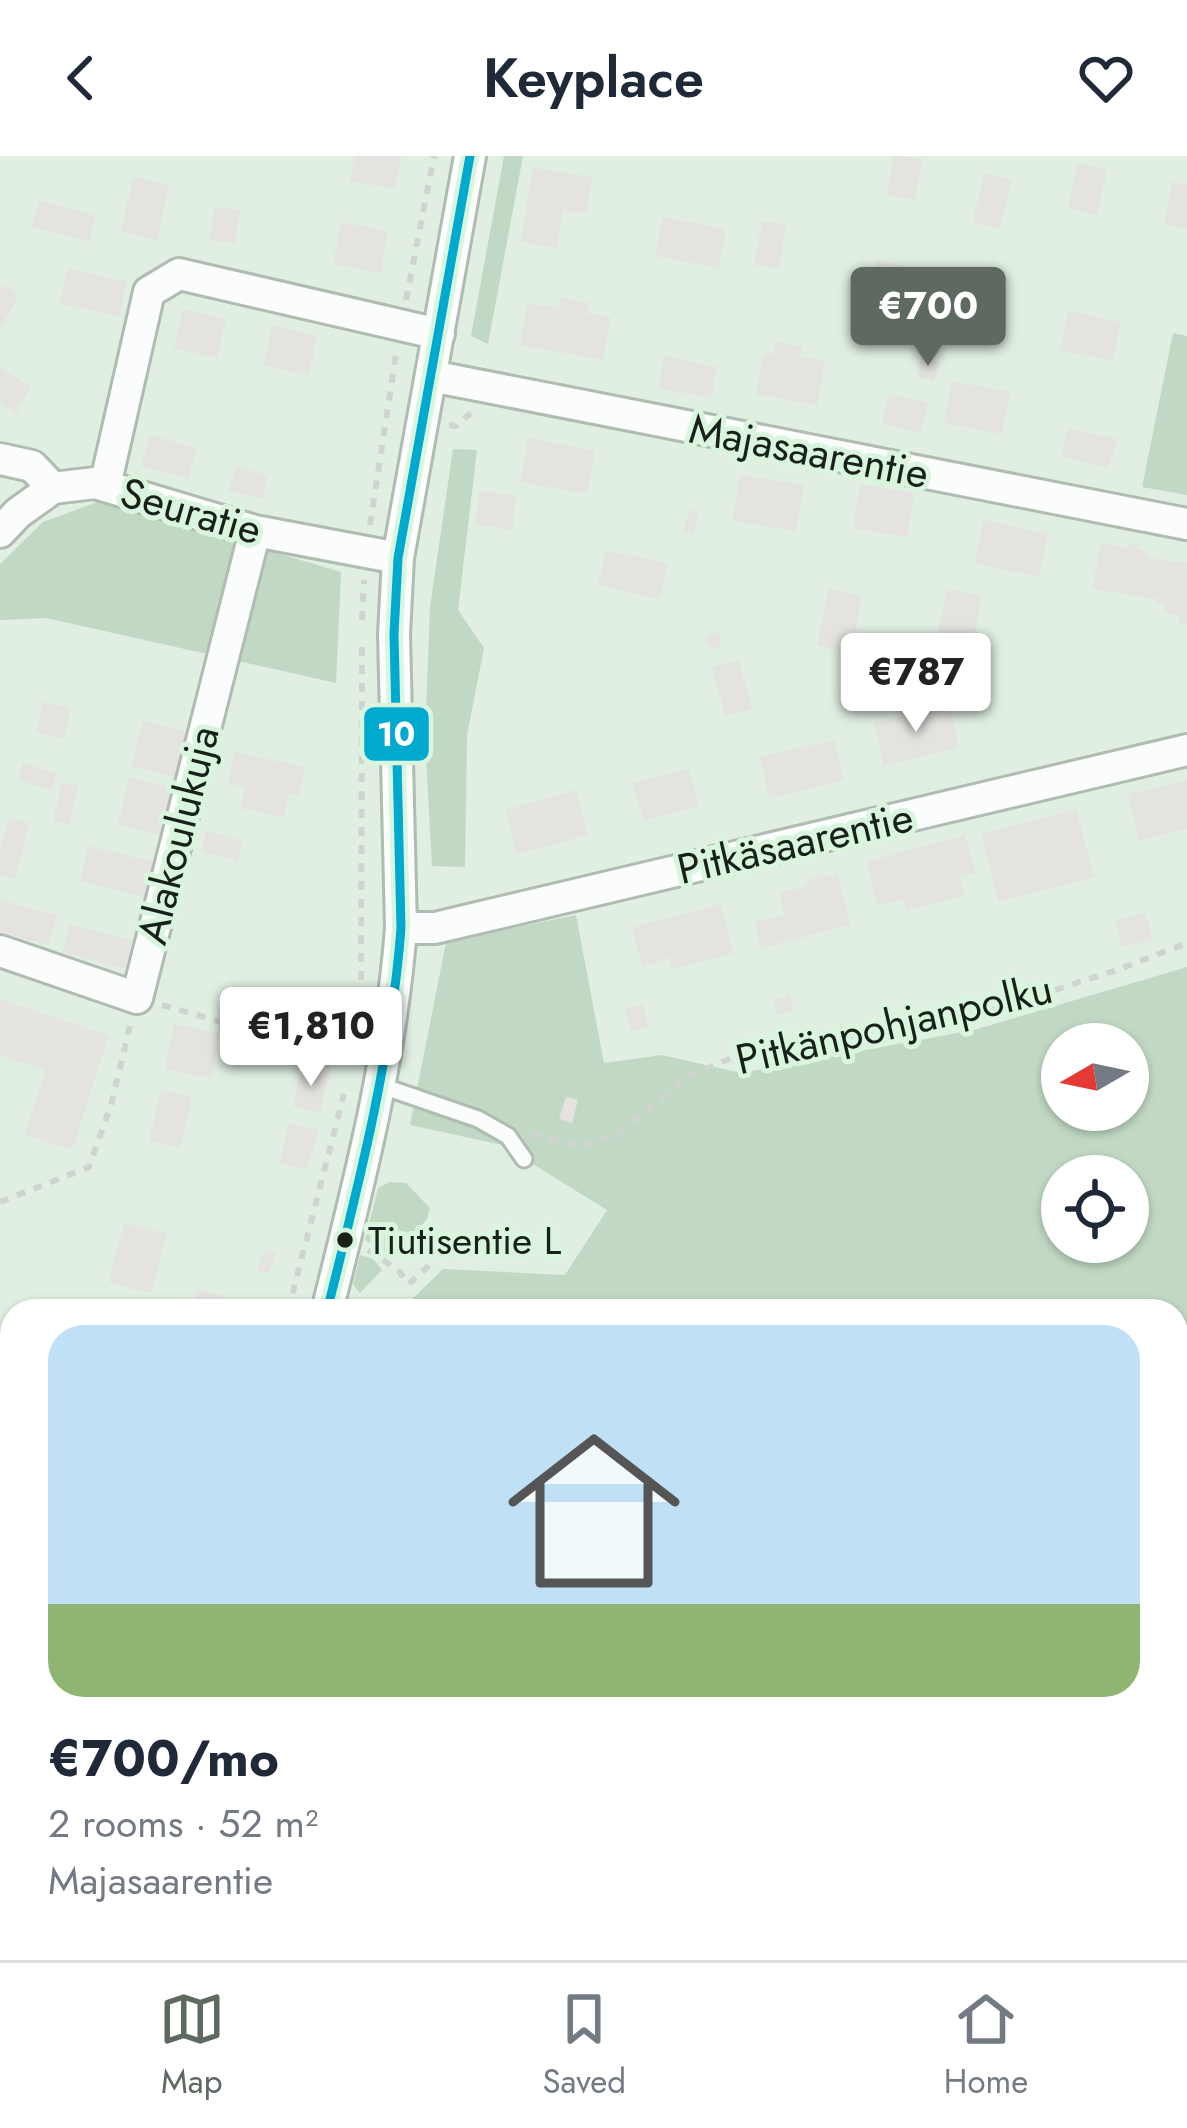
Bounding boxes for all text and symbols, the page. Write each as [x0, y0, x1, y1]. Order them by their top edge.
text: Keyplace [483, 39, 704, 117]
icon: back [48, 45, 114, 111]
icon: heart [1073, 45, 1139, 111]
pin: €700 [857, 267, 999, 369]
text: €700 [878, 277, 978, 334]
street label: Majasaarentie [684, 398, 934, 504]
street label: Seuratie [113, 462, 269, 560]
pin: €787 [845, 633, 987, 735]
text: €787 [868, 643, 964, 700]
line badge: 10 [362, 705, 431, 763]
text: 10 [377, 711, 415, 758]
street label: Alakoulukuja [121, 719, 235, 951]
street label: Pitkäsaarentie [671, 786, 919, 900]
street label: Pitkänpohjanpolku [730, 958, 1058, 1090]
pin: €1,810 [213, 987, 409, 1089]
text: €1,810 [247, 997, 375, 1054]
north arrow [1041, 1023, 1149, 1131]
map controls [1041, 1023, 1149, 1263]
button: locate [1041, 1155, 1149, 1263]
place label: Tiutisentie L [368, 1212, 562, 1269]
marker: Tiutisentie L [334, 1229, 356, 1251]
icon: home [486, 1403, 702, 1619]
text: €700/mo [48, 1721, 279, 1795]
text: 2 rooms · 52 m² [48, 1795, 318, 1852]
text: Majasaarentie [48, 1852, 273, 1909]
tab: Map [159, 1986, 225, 2105]
tab: Saved [543, 1986, 626, 2105]
tab: Home [944, 1986, 1028, 2105]

